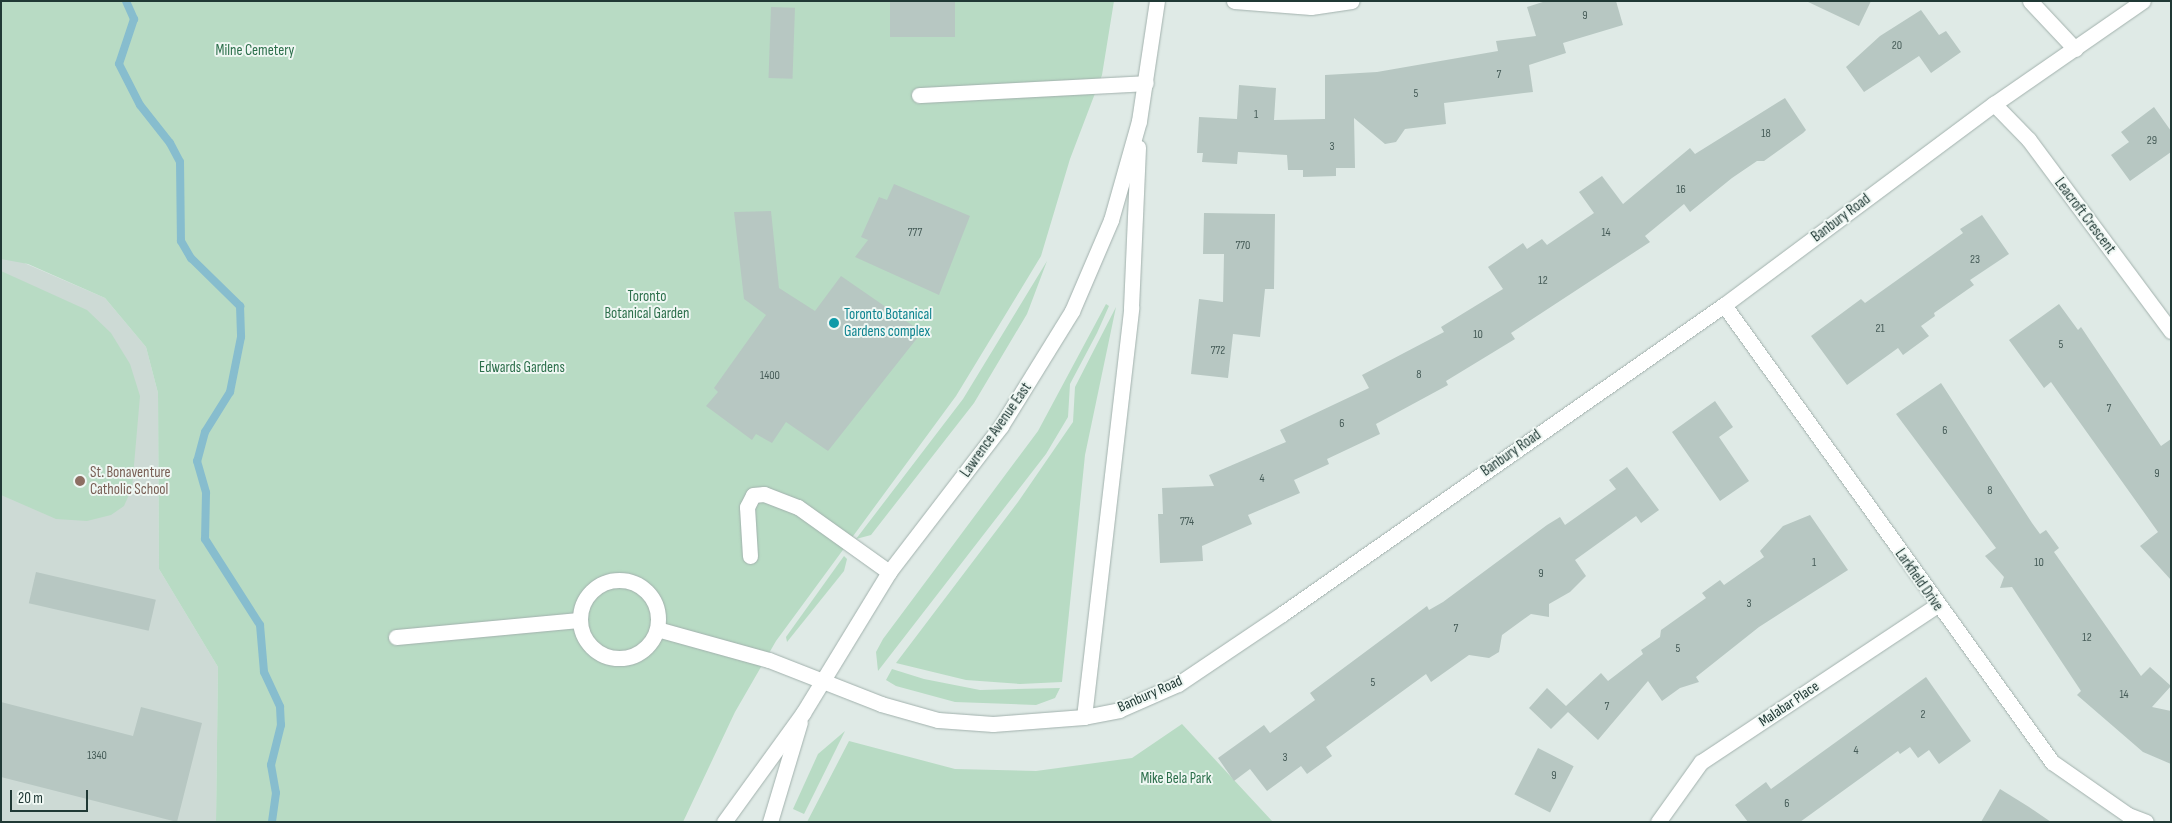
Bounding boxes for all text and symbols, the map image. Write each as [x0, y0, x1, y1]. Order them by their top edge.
house number: 9 [1582, 9, 1588, 23]
house number: 20 [1892, 39, 1902, 53]
park label: Milne Cemetery [216, 42, 294, 60]
house number: 7 [1497, 68, 1501, 82]
house number: 5 [1414, 87, 1418, 101]
house number: 1 [1254, 108, 1258, 122]
house number: 18 [1761, 127, 1771, 141]
house number: 29 [2147, 134, 2157, 148]
house number: 3 [1329, 140, 1335, 154]
street label: Leacroft Crescent [2051, 174, 2119, 258]
house number: 16 [1676, 183, 1686, 197]
street label: Banbury Road [1808, 190, 1874, 246]
house number: 777 [908, 226, 922, 240]
house number: 14 [1601, 226, 1611, 240]
house number: 770 [1236, 239, 1250, 253]
house number: 23 [1970, 253, 1980, 267]
house number: 12 [1538, 274, 1548, 288]
park label: Toronto Botanical Garden [604, 287, 690, 322]
place label: Toronto Botanical Gardens complex [844, 305, 932, 340]
marker: Toronto Botanical Gardens complex [828, 317, 840, 329]
house number: 21 [1875, 322, 1885, 336]
house number: 10 [1473, 328, 1483, 342]
house number: 5 [2059, 338, 2063, 352]
house number: 772 [1211, 344, 1225, 358]
park label: Edwards Gardens [479, 359, 565, 377]
house number: 8 [1416, 368, 1422, 382]
house number: 1400 [760, 369, 780, 383]
street label: Lawrence Avenue East [957, 379, 1035, 481]
house number: 7 [2107, 402, 2111, 416]
house number: 6 [1339, 417, 1345, 431]
house number: 6 [1942, 424, 1948, 438]
street label: Banbury Road [1478, 426, 1544, 480]
place label: St. Bonaventure Catholic School [90, 463, 171, 498]
house number: 9 [2154, 467, 2160, 481]
house number: 4 [1259, 472, 1265, 486]
marker: St. Bonaventure Catholic School [74, 475, 86, 487]
house number: 8 [1987, 484, 1993, 498]
house number: 774 [1180, 515, 1194, 529]
street label: Larkfield Drive [1891, 546, 1947, 614]
house number: 1 [1812, 556, 1816, 570]
house number: 10 [2034, 556, 2044, 570]
house number: 9 [1538, 567, 1544, 581]
house number: 3 [1746, 597, 1752, 611]
house number: 7 [1454, 622, 1458, 636]
house number: 12 [2082, 631, 2092, 645]
house number: 5 [1676, 642, 1680, 656]
street label: Banbury Road [1115, 672, 1185, 716]
house number: 5 [1371, 676, 1375, 690]
street label: Malabar Place [1755, 677, 1823, 731]
house number: 14 [2119, 688, 2129, 702]
house number: 7 [1605, 700, 1609, 714]
house number: 2 [1921, 708, 1925, 722]
house number: 4 [1853, 744, 1859, 758]
house number: 1340 [87, 749, 107, 763]
house number: 3 [1282, 751, 1288, 765]
house number: 9 [1551, 769, 1557, 783]
park label: Mike Bela Park [1140, 770, 1212, 788]
scale bar [12, 780, 90, 812]
text: 20 m [18, 789, 43, 808]
house number: 6 [1784, 797, 1790, 811]

